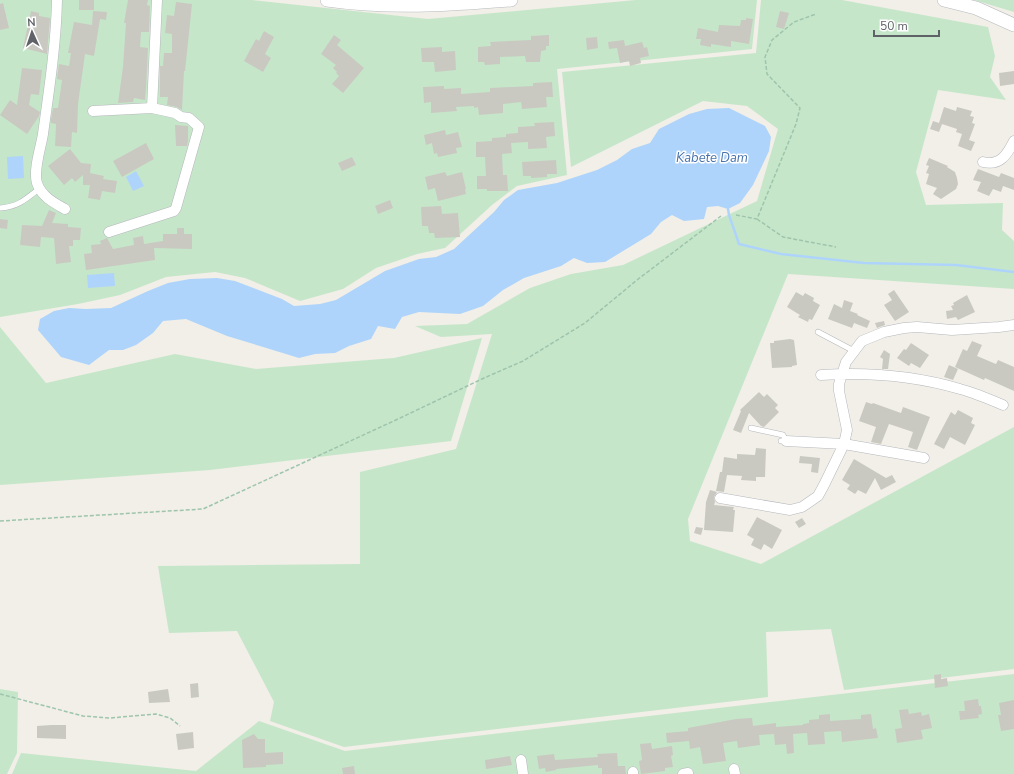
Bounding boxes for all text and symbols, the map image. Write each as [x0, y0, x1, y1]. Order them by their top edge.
north arrow [12, 12, 52, 52]
scale bar [874, 12, 939, 38]
text: N [27, 15, 36, 30]
text: 50 m [880, 18, 908, 34]
water label: Kabete Dam [676, 149, 748, 167]

